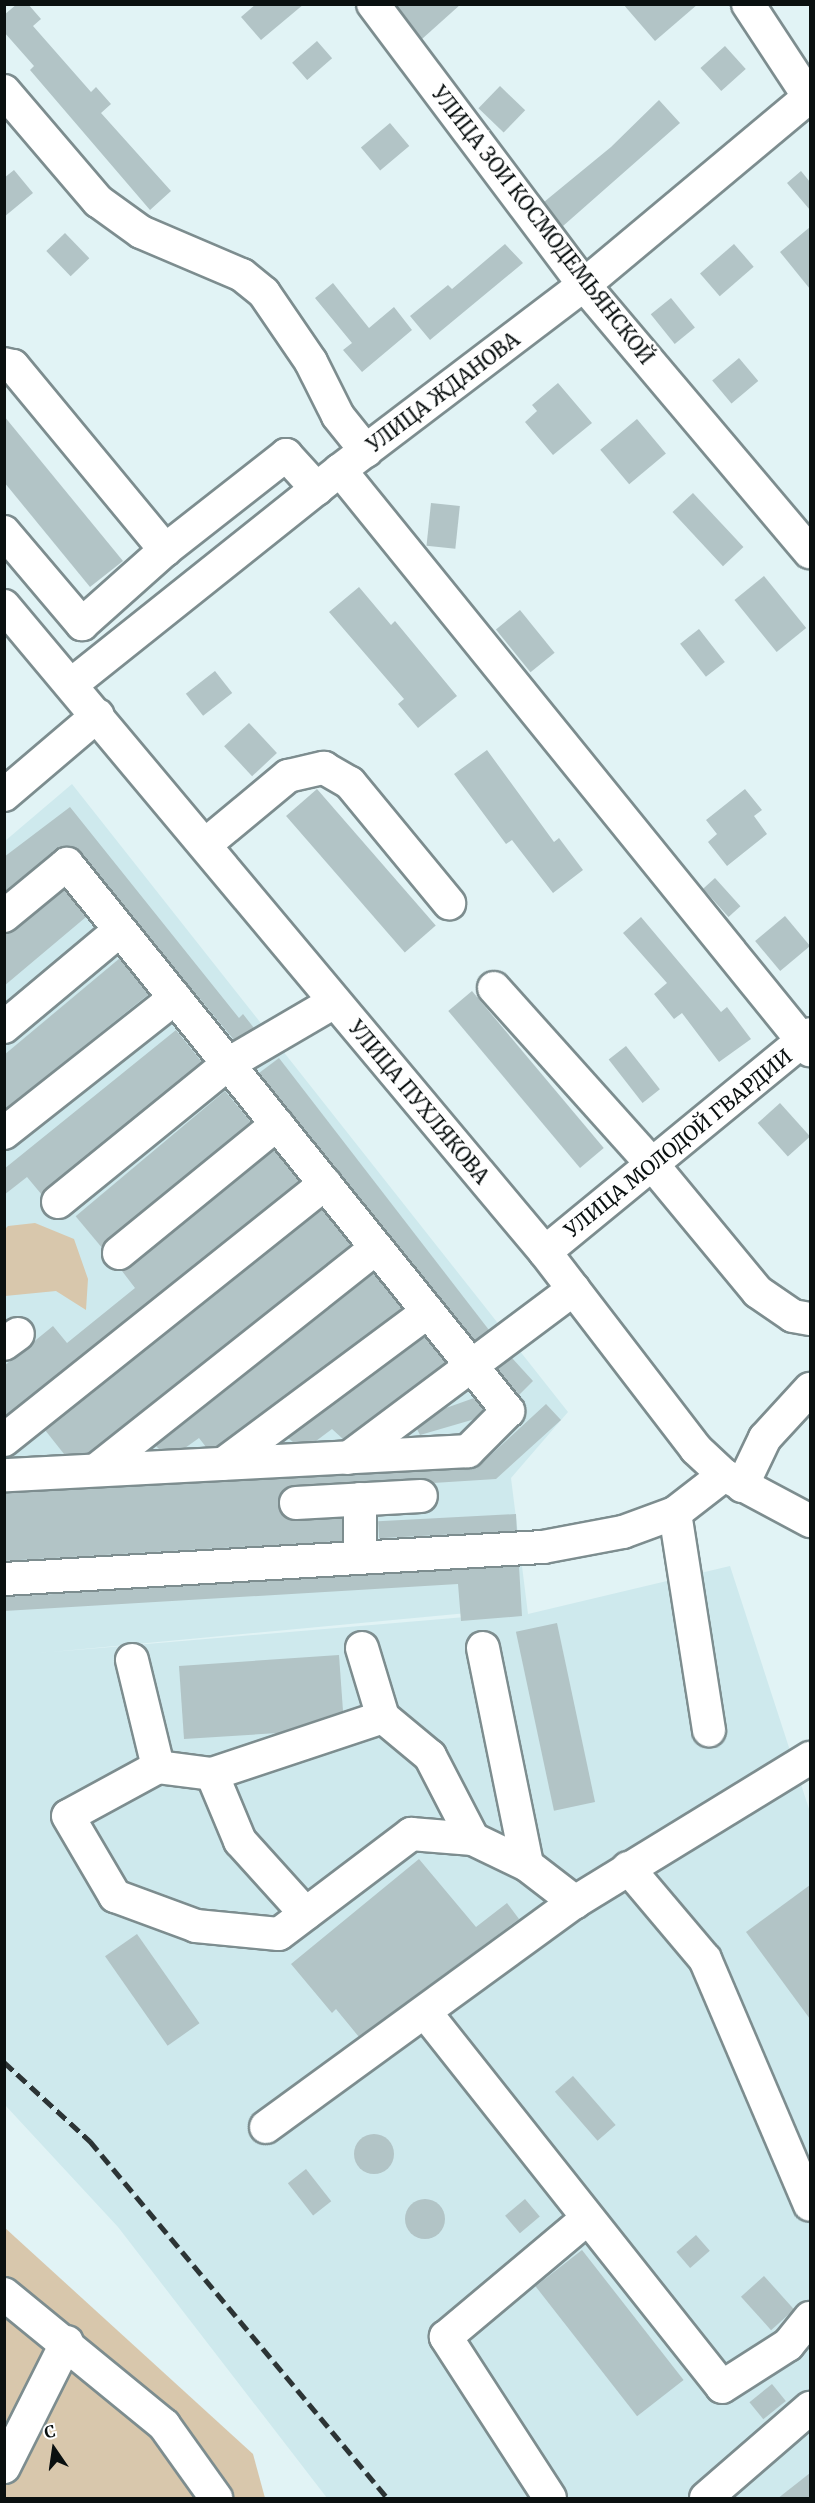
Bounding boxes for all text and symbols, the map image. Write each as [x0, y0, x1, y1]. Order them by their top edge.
street label: УЛИЦА ЗОИ КОСМОДЕМЬЯНСКОЙ [427, 81, 659, 369]
street label: УЛИЦА ЖДАНОВА [362, 327, 524, 457]
street label: УЛИЦА ПУХЛЯКОВА [344, 1016, 494, 1188]
street label: УЛИЦА МОЛОДОЙ ГВАРДИИ [560, 1044, 796, 1242]
north arrow [24, 2419, 84, 2479]
text: С [43, 2421, 57, 2442]

